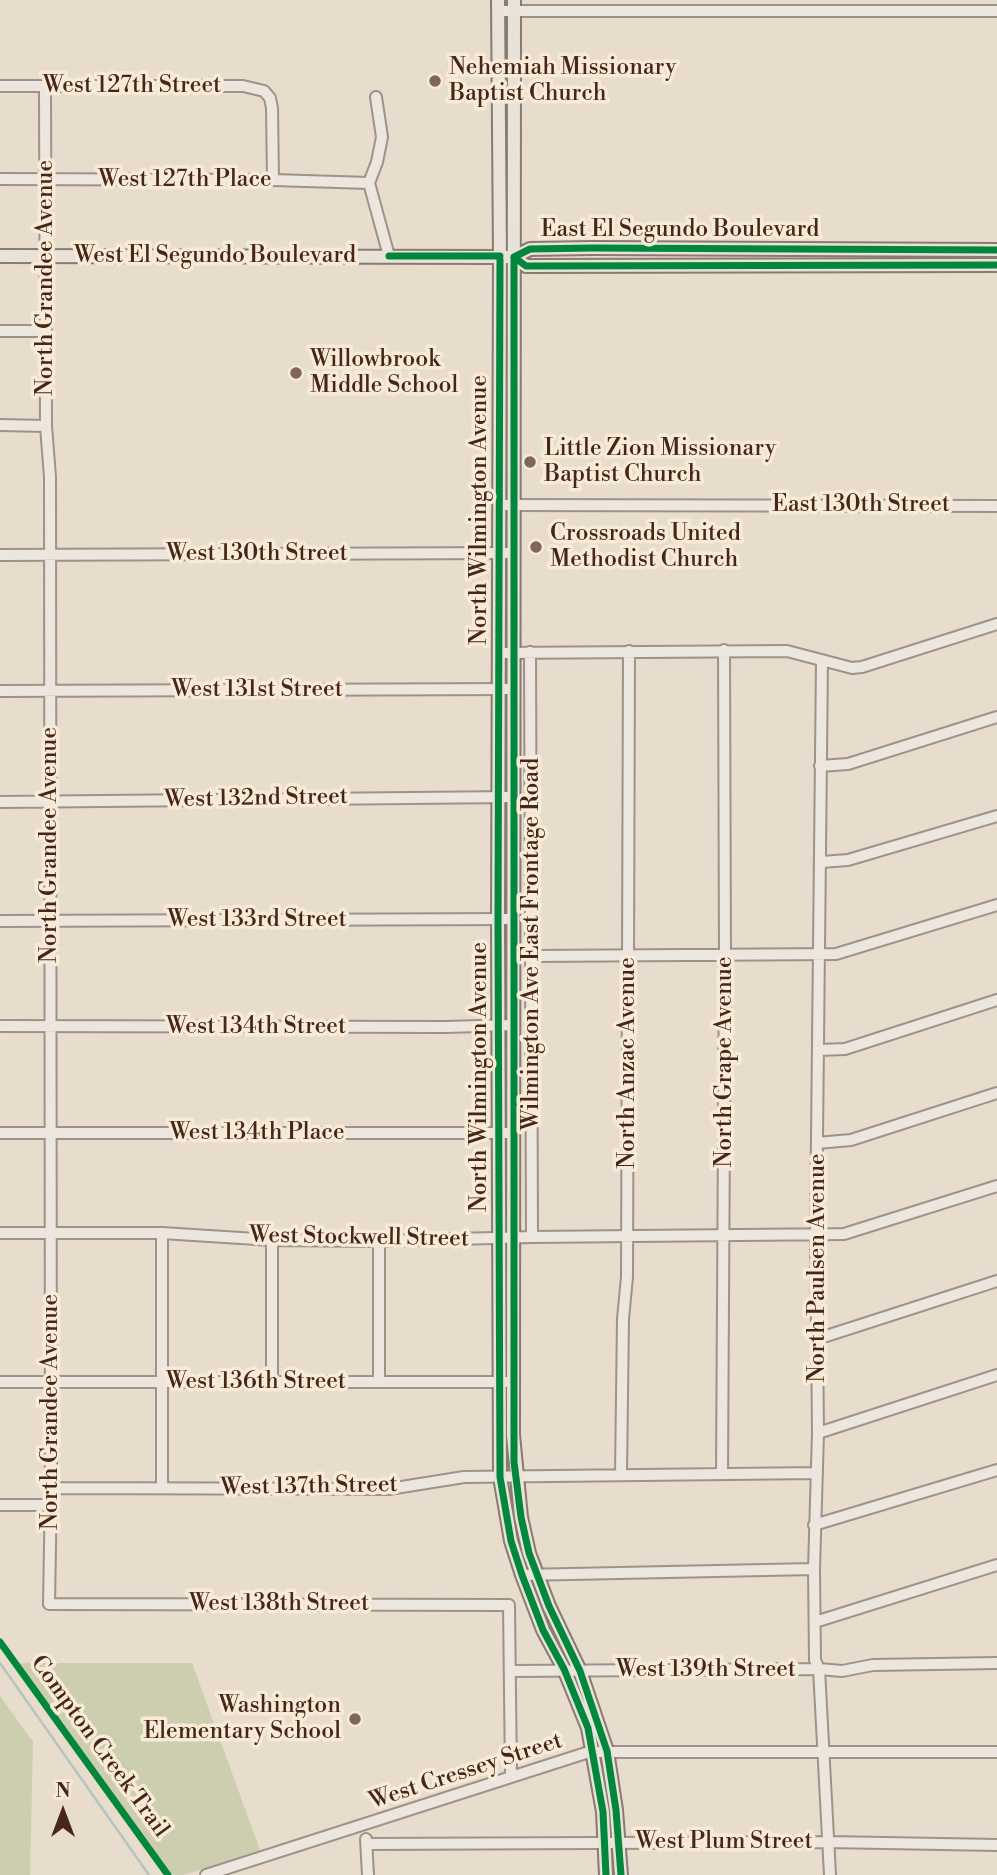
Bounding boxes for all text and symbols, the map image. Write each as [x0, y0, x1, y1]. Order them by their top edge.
place label: Nehemiah Missionary Baptist Church [449, 54, 676, 108]
street label: West 127th Street [43, 72, 221, 100]
marker: Nehemiah Missionary Baptist Church [427, 73, 443, 89]
street label: North Grandee Avenue [32, 160, 60, 396]
street label: West 127th Place [98, 166, 272, 194]
street label: East El Segundo Boulevard [541, 216, 819, 244]
street label: West El Segundo Boulevard [74, 242, 356, 270]
place label: Willowbrook Middle School [310, 346, 458, 400]
marker: Willowbrook Middle School [288, 365, 304, 381]
street label: North Wilmington Avenue [466, 375, 494, 645]
place label: Little Zion Missionary Baptist Church [544, 435, 776, 489]
marker: Little Zion Missionary Baptist Church [522, 454, 538, 470]
street label: East 130th Street [772, 491, 950, 519]
place label: Crossroads United Methodist Church [550, 520, 741, 574]
marker: Crossroads United Methodist Church [528, 539, 544, 555]
street label: West 130th Street [166, 540, 348, 568]
street label: West 131st Street [171, 676, 343, 704]
street label: North Grandee Avenue [36, 727, 64, 963]
street label: Wilmington Ave East Frontage Road [518, 758, 546, 1130]
street label: West 132nd Street [164, 784, 348, 814]
street label: West 133rd Street [167, 906, 347, 934]
street label: North Wilmington Avenue [466, 942, 494, 1212]
street label: North Grape Avenue [711, 956, 739, 1168]
street label: North Anzac Avenue [614, 957, 642, 1169]
street label: West 134th Street [166, 1013, 346, 1041]
street label: West 134th Place [169, 1119, 345, 1147]
street label: North Paulsen Avenue [804, 1153, 832, 1383]
street label: West Stockwell Street [249, 1222, 469, 1254]
street label: North Grandee Avenue [37, 1294, 65, 1530]
street label: West 136th Street [166, 1368, 346, 1396]
street label: West 137th Street [220, 1472, 398, 1502]
street label: West 138th Street [189, 1590, 369, 1618]
street label: Compton Creek Trail [24, 1651, 174, 1843]
street label: West 139th Street [616, 1656, 796, 1684]
place label: Washington Elementary School [143, 1692, 341, 1746]
marker: Washington Elementary School [347, 1711, 363, 1727]
street label: West Cressey Street [366, 1728, 566, 1816]
north arrow [28, 1777, 98, 1847]
text: N [55, 1779, 71, 1803]
street label: West Plum Street [635, 1828, 813, 1856]

